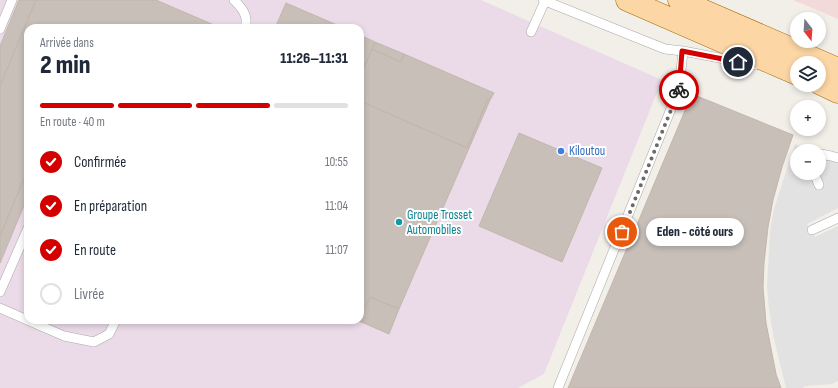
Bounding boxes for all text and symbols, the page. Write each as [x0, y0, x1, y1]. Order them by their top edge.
north arrow [790, 12, 826, 48]
map controls [790, 12, 826, 180]
text: Arrivée dans [40, 35, 94, 51]
pin [721, 45, 755, 79]
text: 11:26–11:31 [280, 49, 348, 68]
text: 2 min [40, 50, 90, 81]
icon: home [727, 51, 749, 73]
button: layers [790, 56, 826, 92]
courier [659, 70, 699, 110]
icon: bike [668, 79, 690, 101]
button: + [790, 100, 826, 136]
text: En route · 40 m [40, 114, 105, 130]
place label: Kiloutou [569, 143, 605, 159]
button: − [790, 144, 826, 180]
marker: Kiloutou [556, 146, 566, 156]
icon: check [40, 151, 62, 173]
text: Confirmée [74, 153, 126, 172]
text: 10:55 [325, 154, 348, 170]
icon: check [40, 195, 62, 217]
text: En préparation [74, 197, 147, 216]
text: 11:04 [325, 198, 348, 214]
place label: Groupe Trosset Automobiles [406, 207, 472, 238]
pin [605, 215, 639, 249]
marker: Groupe Trosset Automobiles [394, 217, 404, 227]
callout: Eden - côté ours [646, 218, 744, 246]
icon: bag [611, 221, 633, 243]
text: Eden - côté ours [657, 224, 733, 240]
icon: check [40, 239, 62, 261]
text: En route [74, 241, 116, 260]
text: 11:07 [325, 242, 348, 258]
text: Livrée [74, 285, 104, 304]

